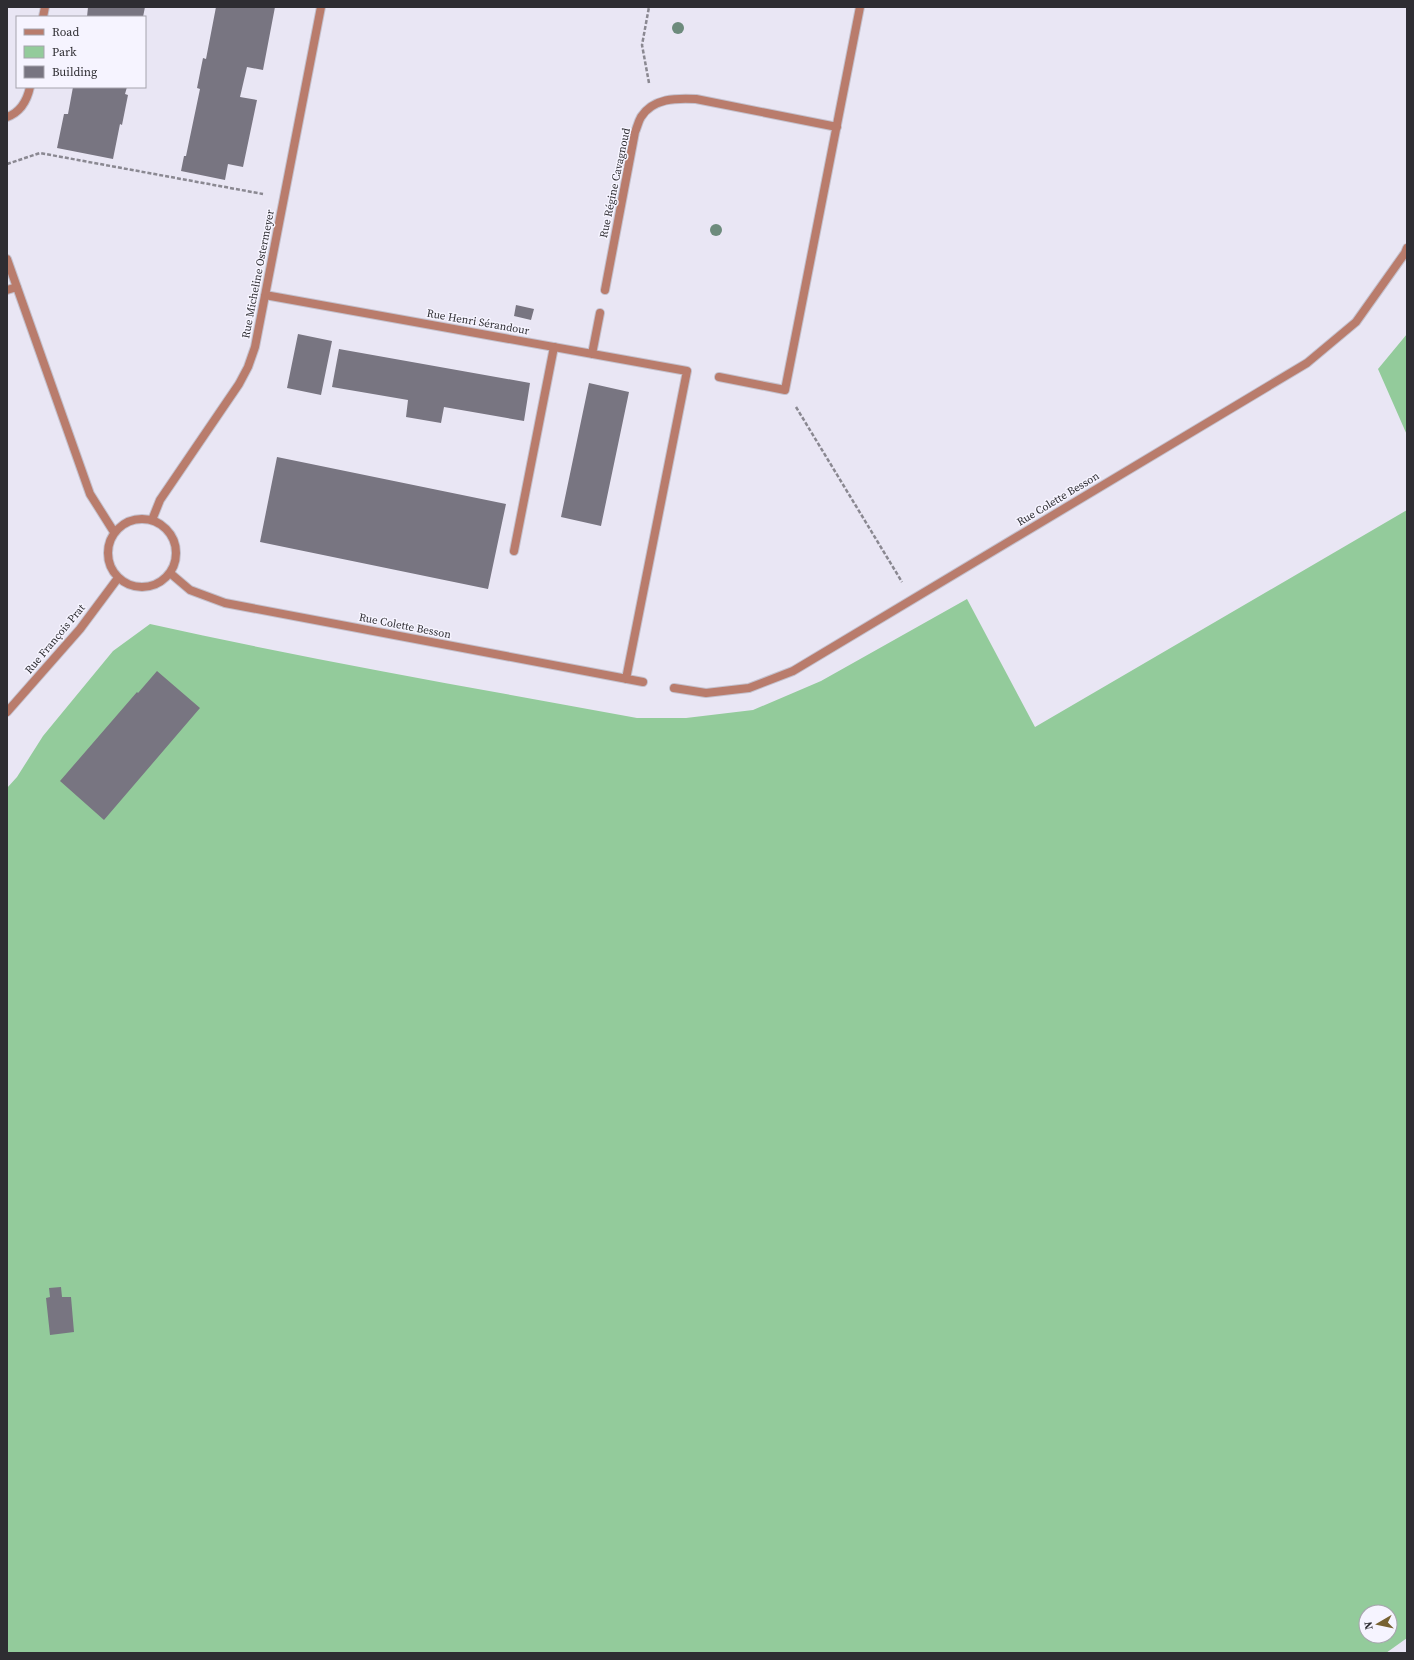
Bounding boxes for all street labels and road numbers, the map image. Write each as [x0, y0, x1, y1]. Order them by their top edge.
street label: Rue Régine Cavagnoud [596, 126, 634, 239]
street label: Rue Micheline Ostermeyer [238, 208, 278, 340]
street label: Rue Henri Sérandour [426, 306, 531, 338]
street label: Rue Colette Besson [1014, 468, 1102, 530]
street label: Rue François Prat [21, 601, 89, 677]
street label: Rue Colette Besson [358, 610, 453, 642]

